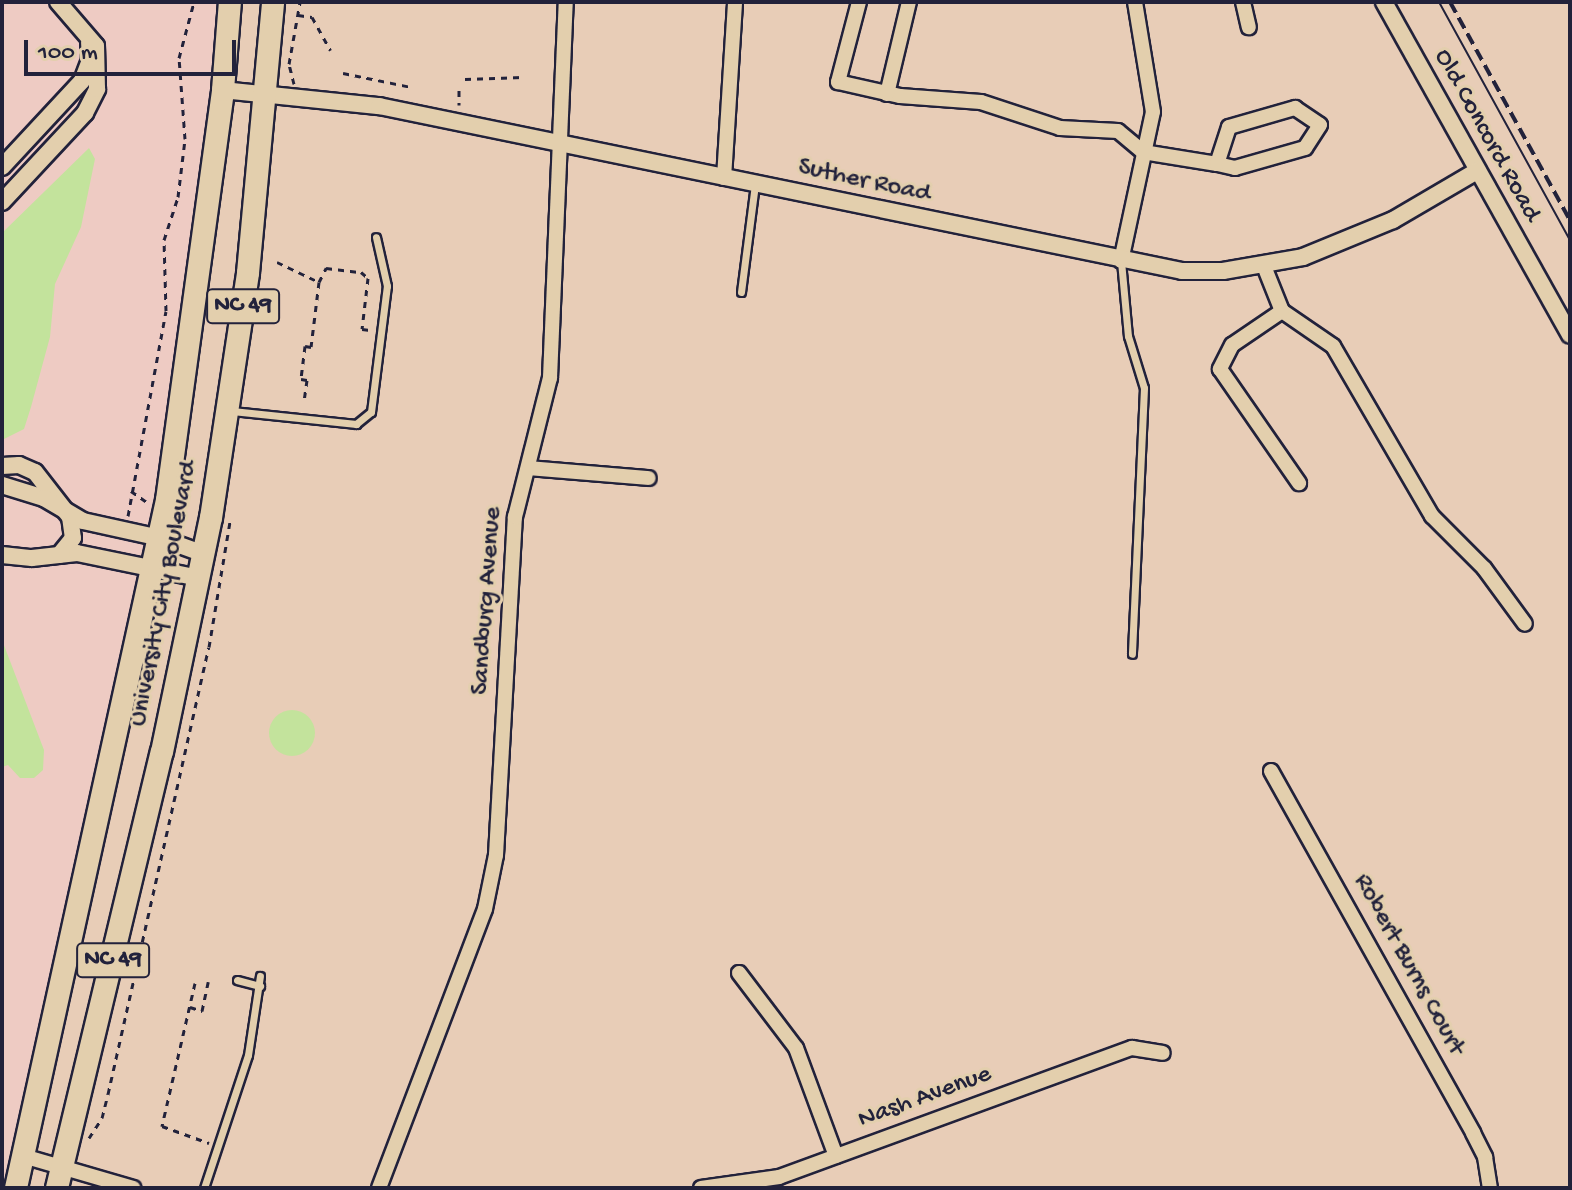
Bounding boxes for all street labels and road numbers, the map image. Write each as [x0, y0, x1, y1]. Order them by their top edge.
street label: Old Concord Road [1426, 44, 1546, 228]
street label: Suther Road [795, 153, 933, 211]
road number: NC 49 [205, 286, 281, 326]
street label: University City Boulevard [124, 459, 206, 729]
street label: Sandburg Avenue [466, 506, 510, 696]
street label: Robert Burns Court [1345, 869, 1471, 1061]
road number: NC 49 [75, 940, 151, 980]
street label: Nash Avenue [854, 1060, 996, 1136]

